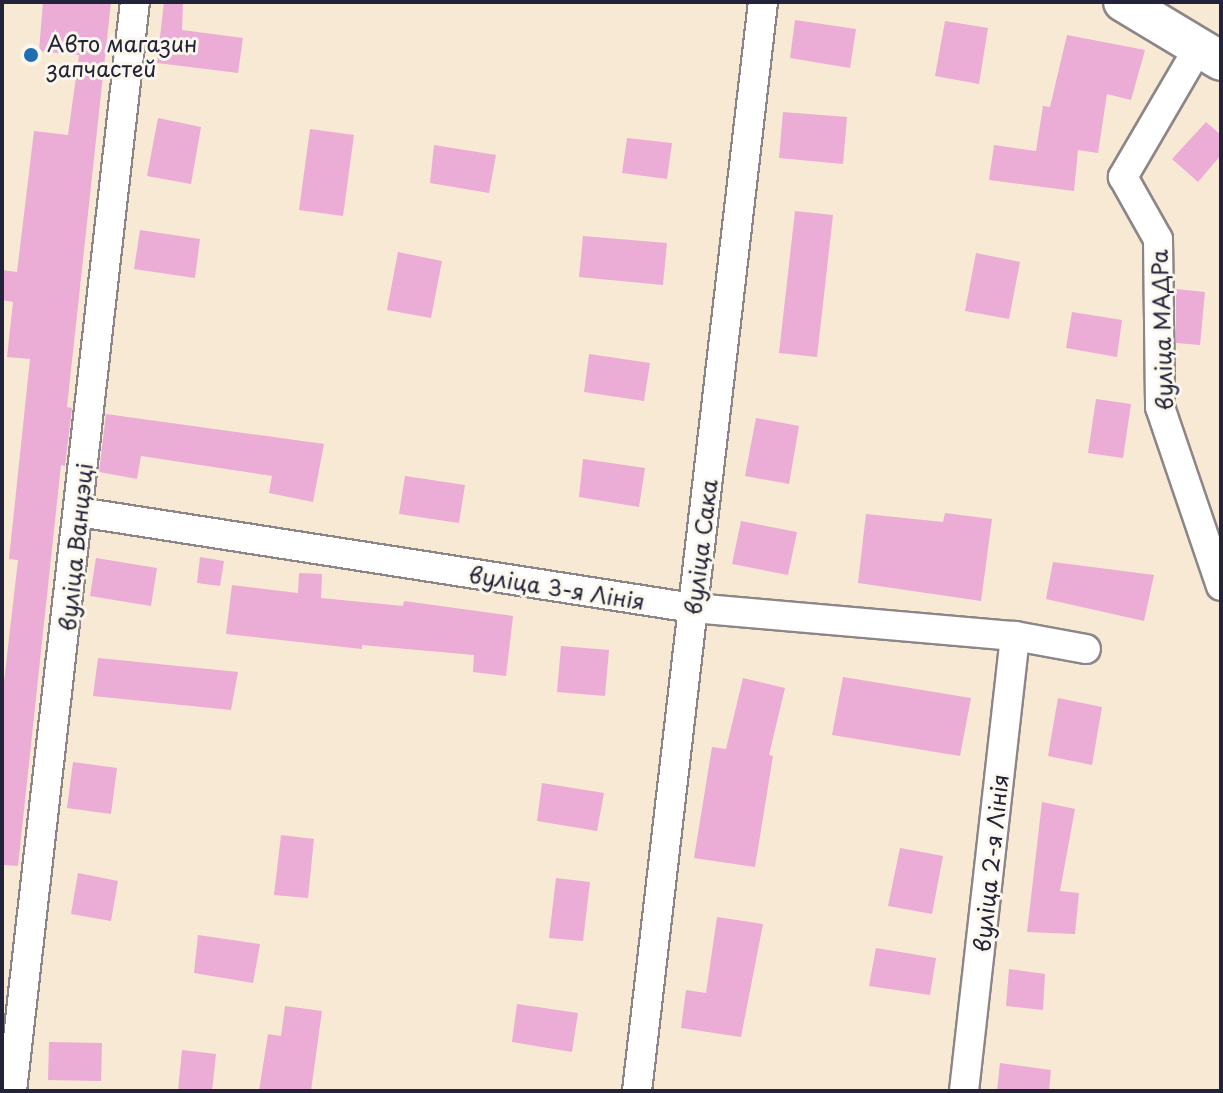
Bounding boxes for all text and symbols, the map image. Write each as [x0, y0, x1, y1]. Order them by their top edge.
place label: Авто магазин запчастей [47, 29, 198, 80]
marker: Авто магазин запчастей [22, 46, 40, 64]
street label: вуліца МАДРа [1145, 249, 1177, 411]
street label: вуліца Ванцэці [53, 462, 97, 632]
street label: вуліца Сака [679, 478, 721, 616]
street label: вуліца 3-я Лінія [467, 560, 647, 614]
street label: вуліца 2-я Лінія [968, 773, 1012, 953]

